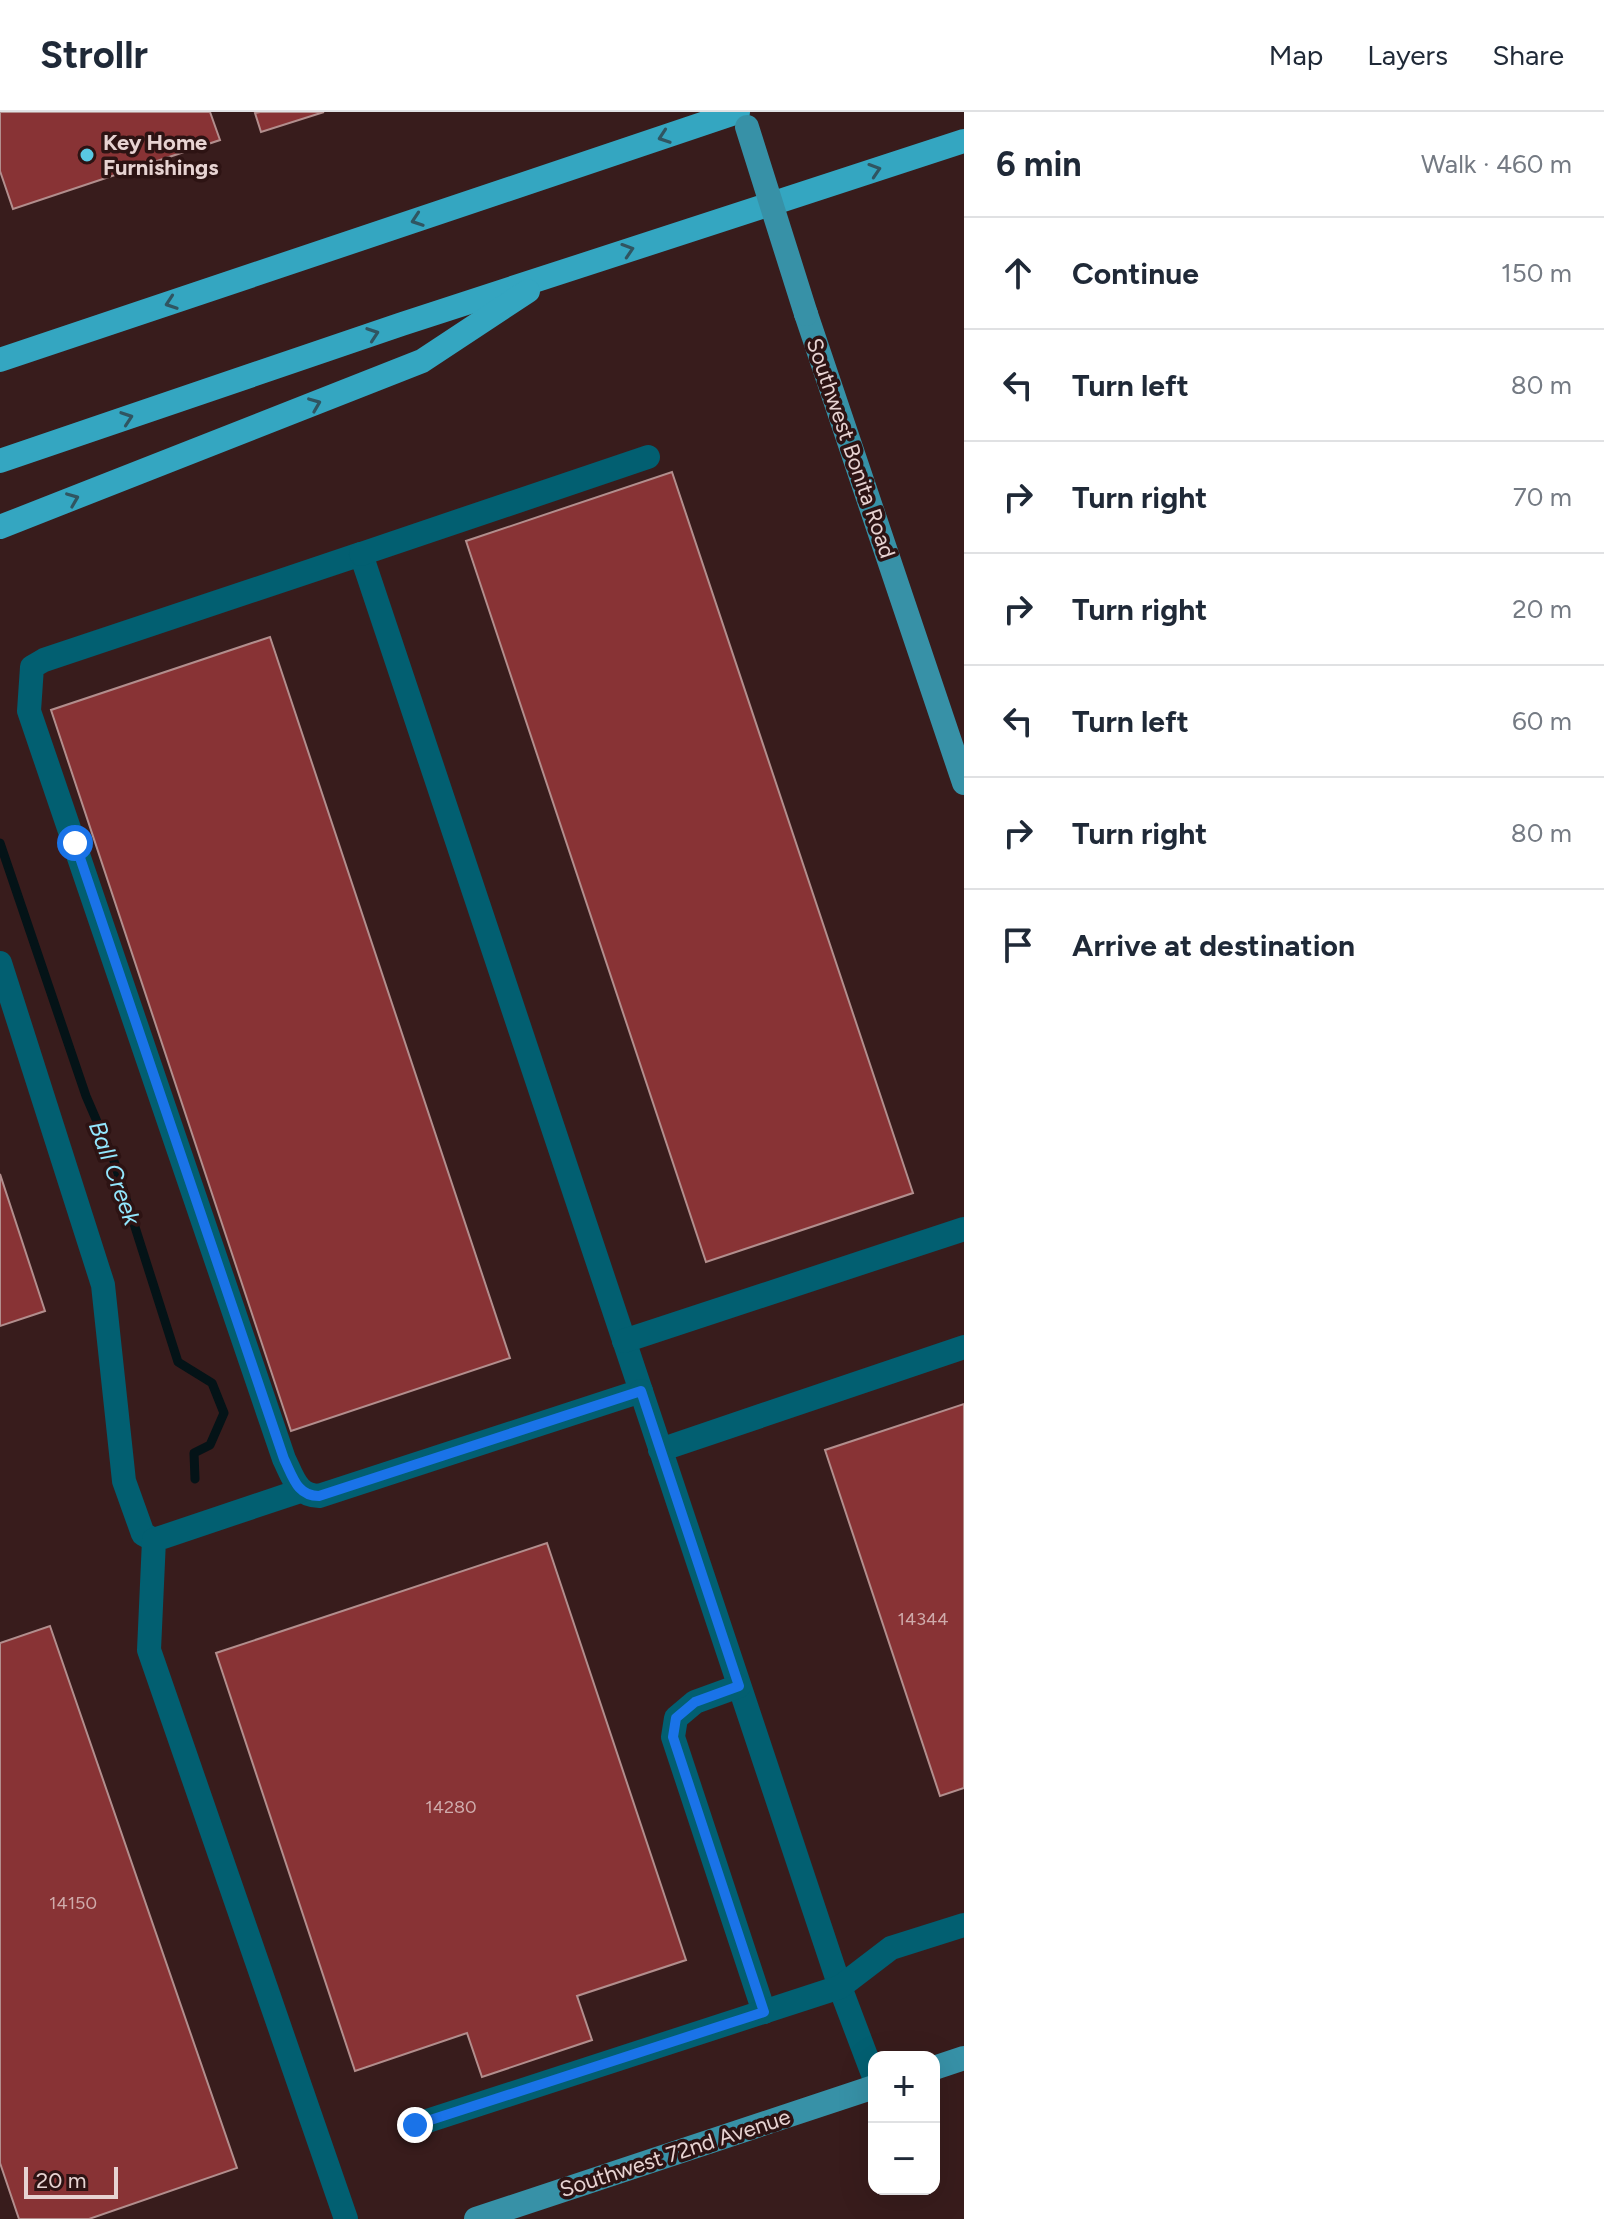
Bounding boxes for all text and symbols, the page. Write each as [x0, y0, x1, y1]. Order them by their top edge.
text: Strollr [40, 32, 148, 78]
text: Map [1269, 38, 1323, 72]
text: Layers [1367, 38, 1448, 72]
text: Share [1492, 38, 1564, 72]
one-way arrow [657, 127, 671, 143]
place label: Key Home Furnishings [103, 129, 219, 181]
text: 6 min [996, 144, 1082, 185]
marker: Key Home Furnishings [78, 146, 96, 164]
text: Walk · 460 m [1421, 148, 1572, 180]
one-way arrow [867, 163, 881, 179]
one-way arrow [411, 210, 425, 226]
one-way arrow [620, 244, 634, 260]
icon: ahead [996, 251, 1040, 295]
text: Continue [1072, 255, 1199, 292]
text: 150 m [1501, 257, 1572, 289]
one-way arrow [165, 293, 179, 309]
one-way arrow [365, 328, 379, 344]
street label: Southwest Bonita Road [801, 334, 901, 562]
icon: left [996, 363, 1040, 407]
text: Turn left [1072, 367, 1189, 404]
text: 80 m [1511, 369, 1572, 401]
one-way arrow [307, 397, 321, 413]
one-way arrow [119, 411, 133, 428]
icon: right [996, 475, 1040, 519]
text: Turn right [1072, 479, 1207, 516]
text: 70 m [1513, 481, 1572, 513]
one-way arrow [65, 492, 79, 509]
icon: right [996, 587, 1040, 631]
text: Turn right [1072, 591, 1207, 628]
text: 20 m [1512, 593, 1572, 625]
icon: left [996, 699, 1040, 743]
text: Turn left [1072, 703, 1189, 740]
text: 60 m [1512, 705, 1572, 737]
icon: right [996, 811, 1040, 855]
text: Turn right [1072, 815, 1207, 852]
text: 80 m [1511, 817, 1572, 849]
route start [57, 825, 93, 861]
icon: arrive [996, 923, 1040, 967]
text: Arrive at destination [1072, 927, 1355, 964]
water label: Ball Creek [83, 1117, 148, 1230]
house number: 14344 [898, 1608, 948, 1630]
house number: 14280 [425, 1796, 477, 1818]
house number: 14150 [49, 1892, 97, 1914]
map controls [868, 2051, 940, 2195]
button: + [868, 2051, 940, 2123]
street label: Southwest 72nd Avenue [556, 2103, 794, 2203]
route end [397, 2107, 433, 2143]
button: − [868, 2123, 940, 2195]
scale bar [24, 2163, 118, 2199]
text: 20 m [36, 2167, 87, 2194]

